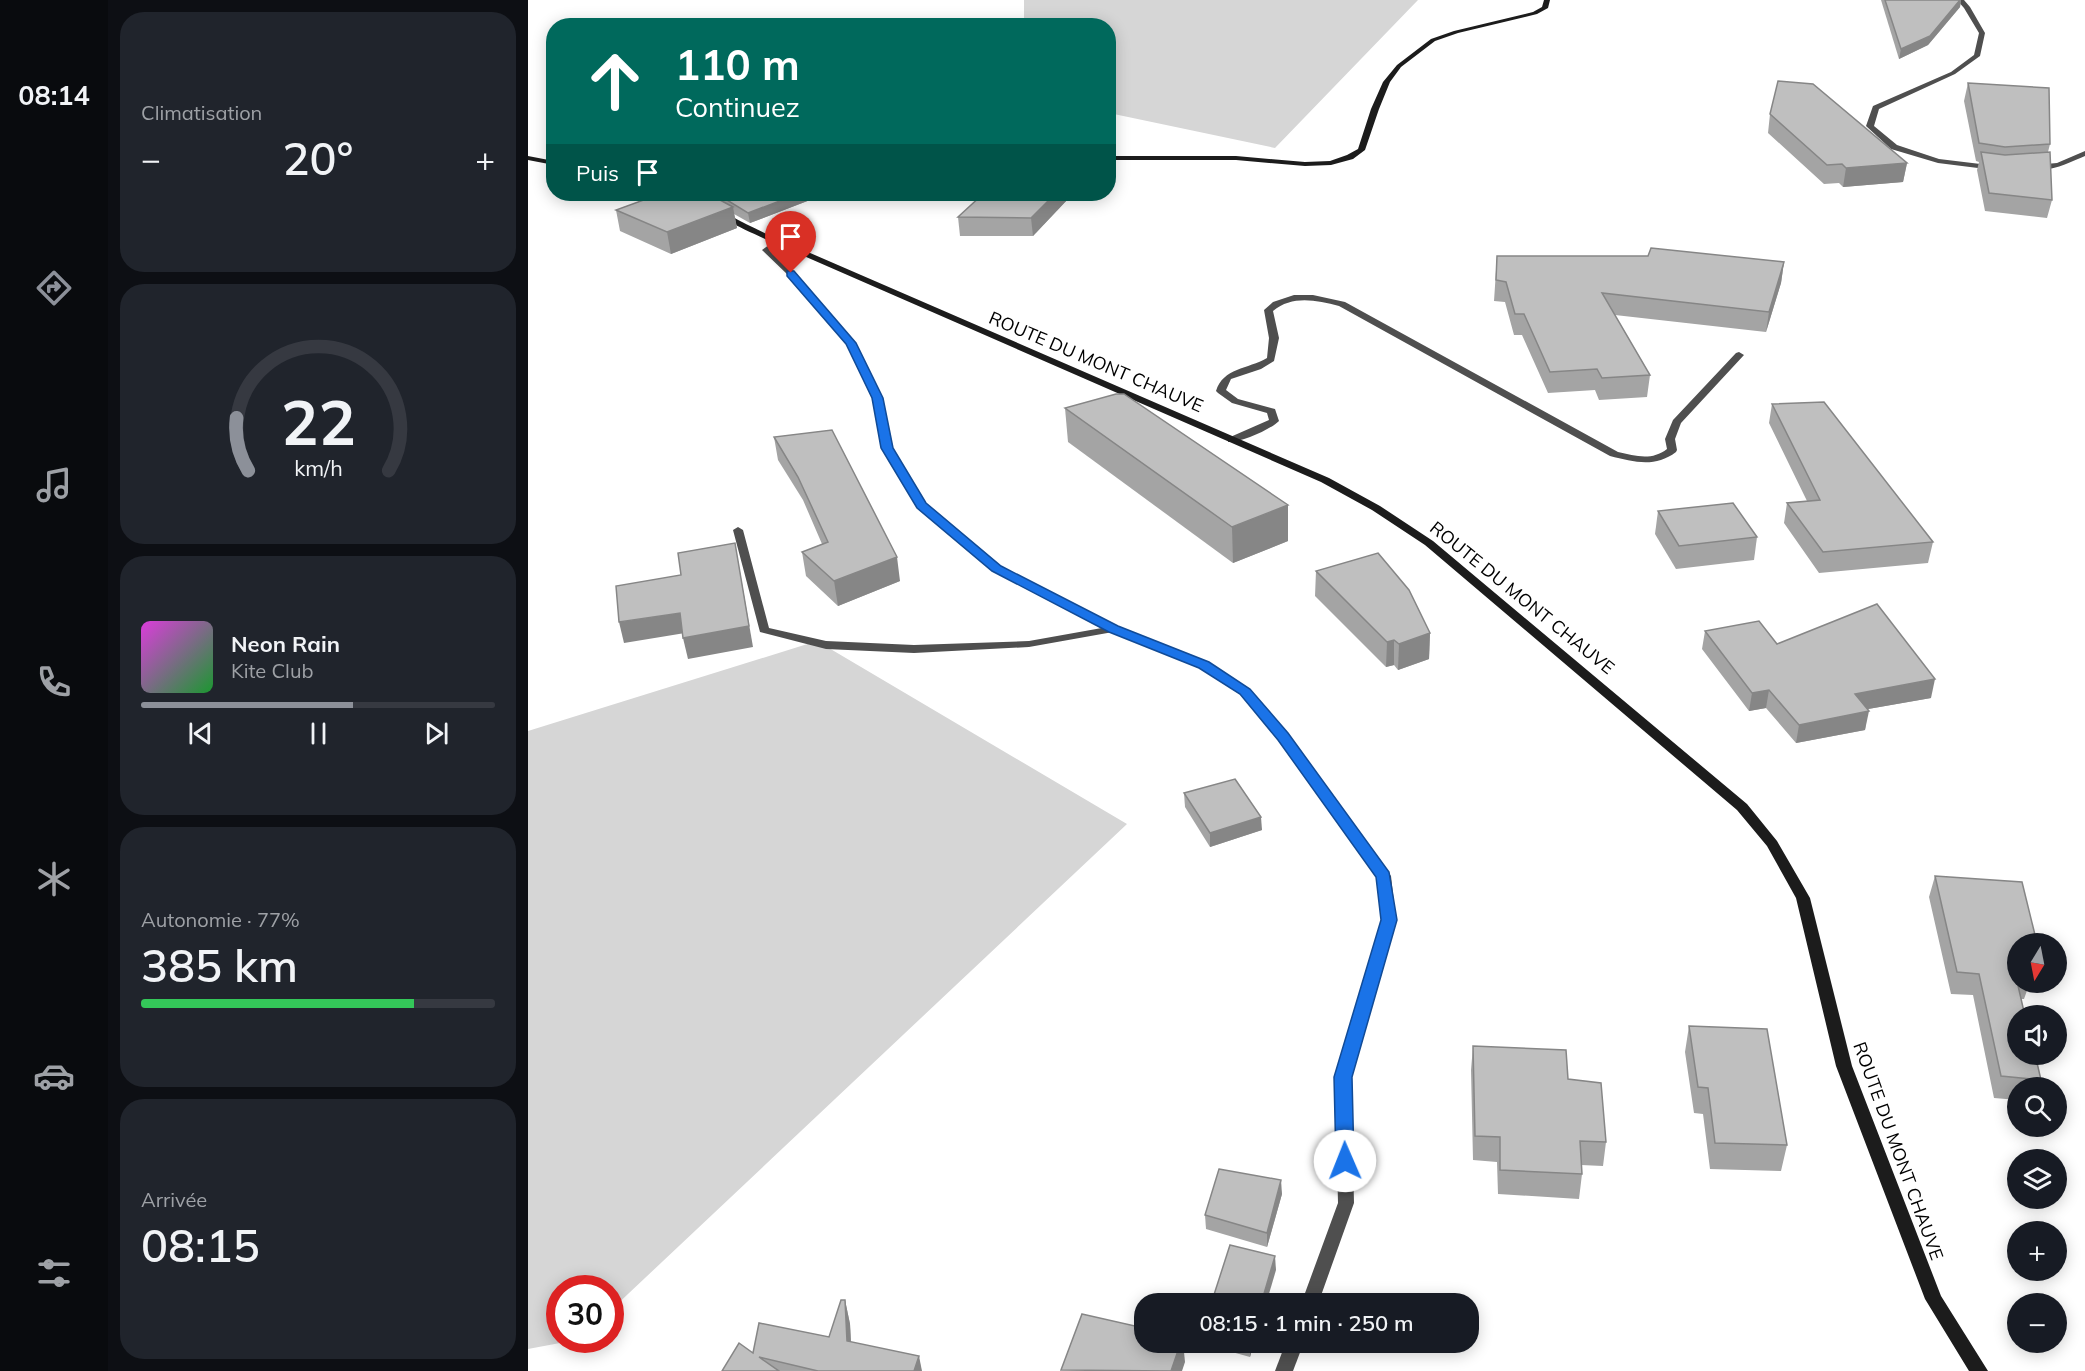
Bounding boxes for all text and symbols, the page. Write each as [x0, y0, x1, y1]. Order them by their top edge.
text: 110 m [675, 38, 800, 91]
icon: ahead [576, 42, 654, 120]
text: 08:14 [18, 78, 90, 112]
text: Continuez [675, 90, 800, 124]
text: Climatisation [141, 100, 262, 125]
text: 20° [283, 130, 353, 186]
text: − [141, 138, 161, 179]
text: + [475, 138, 495, 179]
icon: arrive [631, 156, 664, 189]
text: Puis [576, 159, 619, 187]
pin [765, 211, 816, 273]
icon: arrive [774, 220, 807, 253]
icon: directions [33, 267, 75, 309]
street label: ROUTE DU MONT CHAUVE [986, 306, 1207, 417]
text: 22 [281, 382, 355, 461]
text: km/h [294, 454, 342, 481]
icon: music [33, 464, 75, 506]
street label: ROUTE DU MONT CHAUVE [1425, 516, 1619, 679]
text: Neon Rain [231, 630, 340, 658]
text: Kite Club [231, 658, 313, 683]
icon: phone [33, 661, 75, 703]
icon: previous [184, 717, 217, 750]
icon: pause [302, 717, 335, 750]
icon: next [420, 717, 453, 750]
icon: climate [33, 858, 75, 900]
text: Autonomie · 77% [141, 907, 300, 932]
north arrow [2007, 933, 2067, 993]
map controls [2007, 933, 2067, 1353]
text: 385 km [141, 937, 298, 993]
button: sound [2007, 1005, 2067, 1065]
street label: ROUTE DU MONT CHAUVE [1848, 1038, 1949, 1263]
icon: car [33, 1055, 75, 1097]
button: search [2007, 1077, 2067, 1137]
position arrow [1313, 1129, 1377, 1193]
button: layers [2007, 1149, 2067, 1209]
text: Arrivée [141, 1187, 207, 1212]
text: 08:15 [141, 1217, 260, 1273]
button: + [2007, 1221, 2067, 1281]
icon: filters [33, 1252, 75, 1294]
speed limit sign: 30 [546, 1275, 624, 1353]
button: − [2007, 1293, 2067, 1353]
text: 08:15 · 1 min · 250 m [1199, 1309, 1414, 1337]

